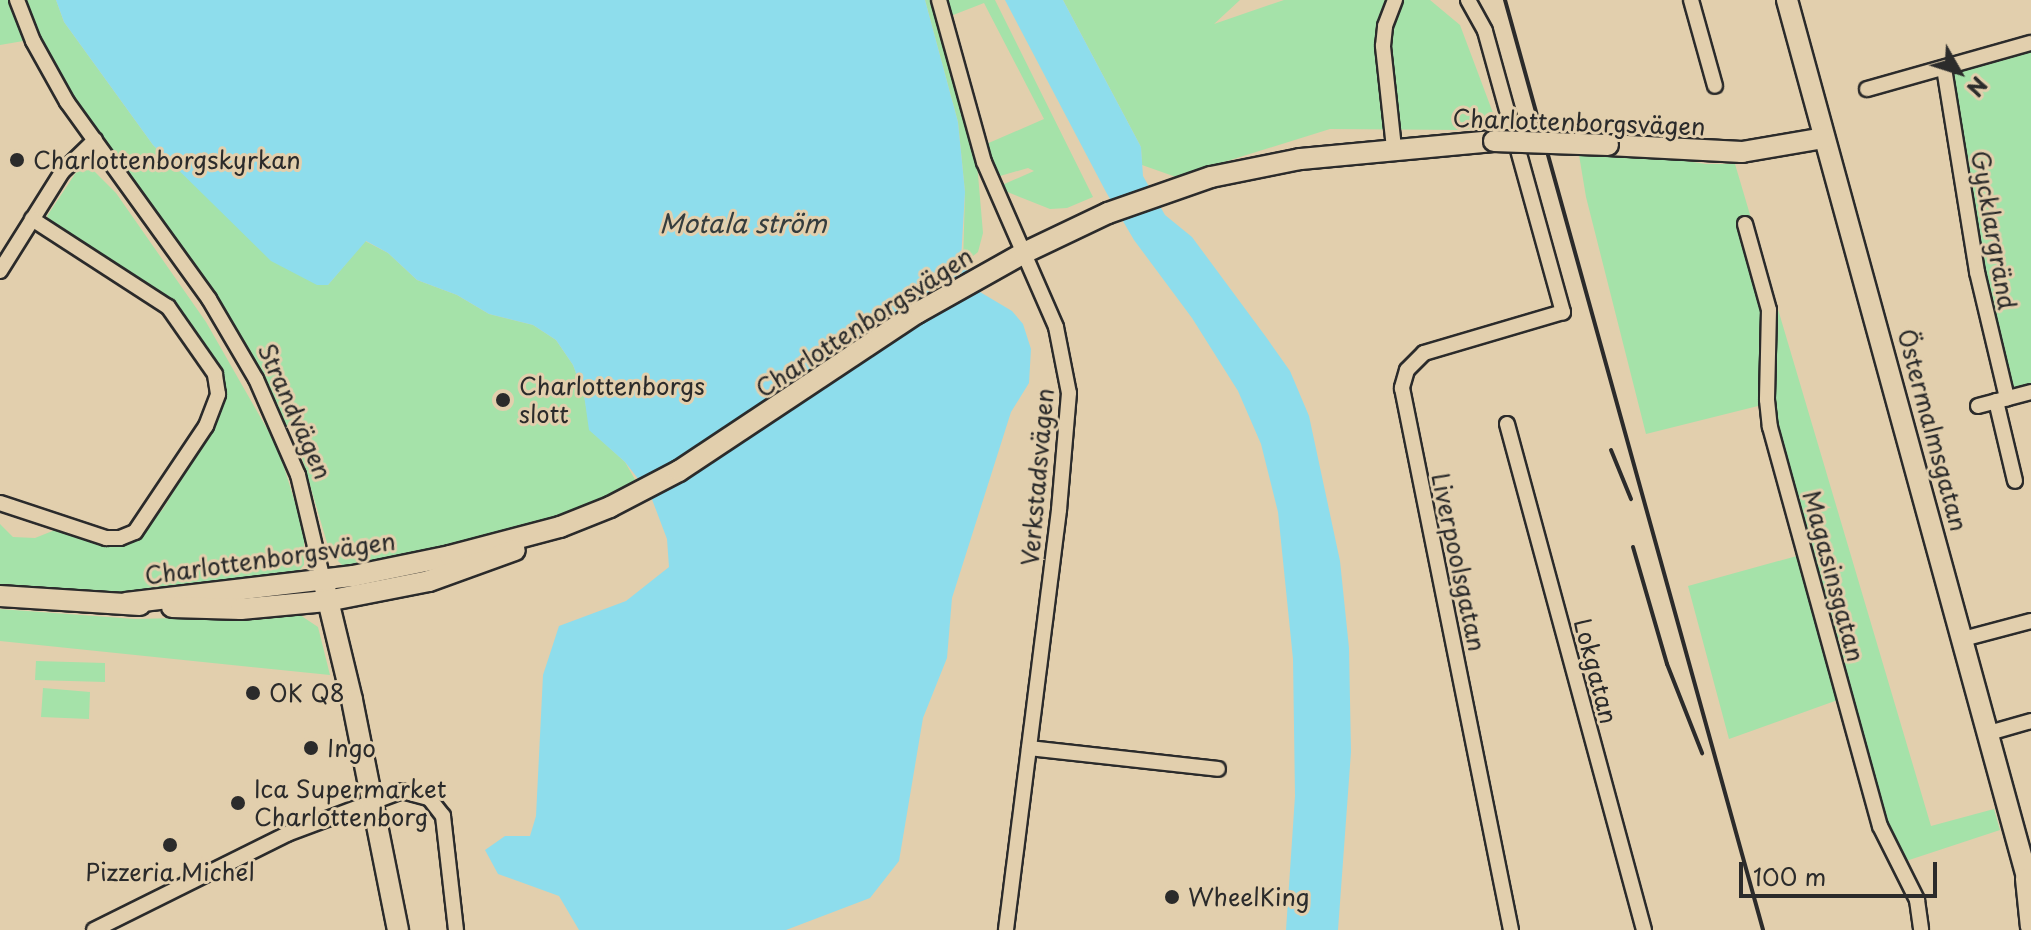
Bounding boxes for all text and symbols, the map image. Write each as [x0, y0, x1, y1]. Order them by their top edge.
north arrow [1919, 32, 1999, 112]
text: N [1960, 70, 1996, 105]
street label: Charlottenborgsvägen [1452, 103, 1706, 141]
place label: Charlottenborgskyrkan [33, 146, 301, 174]
street label: Gycklargränd [1966, 148, 2022, 312]
marker: Charlottenborgskyrkan [8, 151, 26, 169]
water label: Motala ström [659, 207, 827, 239]
street label: Charlottenborgsvägen [750, 241, 978, 403]
street label: Östermalmsgatan [1892, 326, 1974, 534]
street label: Strandvägen [252, 339, 338, 483]
place label: Charlottenborgs slott [519, 372, 705, 428]
street label: Verkstadsvägen [1015, 387, 1059, 567]
marker: Charlottenborgs slott [494, 391, 512, 409]
street label: Liverpoolsgatan [1426, 470, 1492, 654]
street label: Magasinsgatan [1797, 487, 1871, 665]
street label: Charlottenborgsvägen [143, 526, 397, 590]
street label: Lokgatan [1568, 615, 1624, 727]
place label: OK Q8 [269, 679, 347, 707]
marker: OK Q8 [244, 684, 262, 702]
place label: Ingo [327, 734, 376, 762]
marker: Ingo [302, 739, 320, 757]
place label: Ica Supermarket Charlottenborg [254, 775, 447, 831]
marker: Ica Supermarket Charlottenborg [229, 794, 247, 812]
marker: Pizzeria Michel [161, 836, 179, 854]
scale bar [1743, 846, 1941, 896]
place label: Pizzeria Michel [85, 858, 255, 886]
text: 100 m [1753, 858, 1826, 894]
place label: WheelKing [1188, 883, 1310, 911]
marker: WheelKing [1163, 888, 1181, 906]

